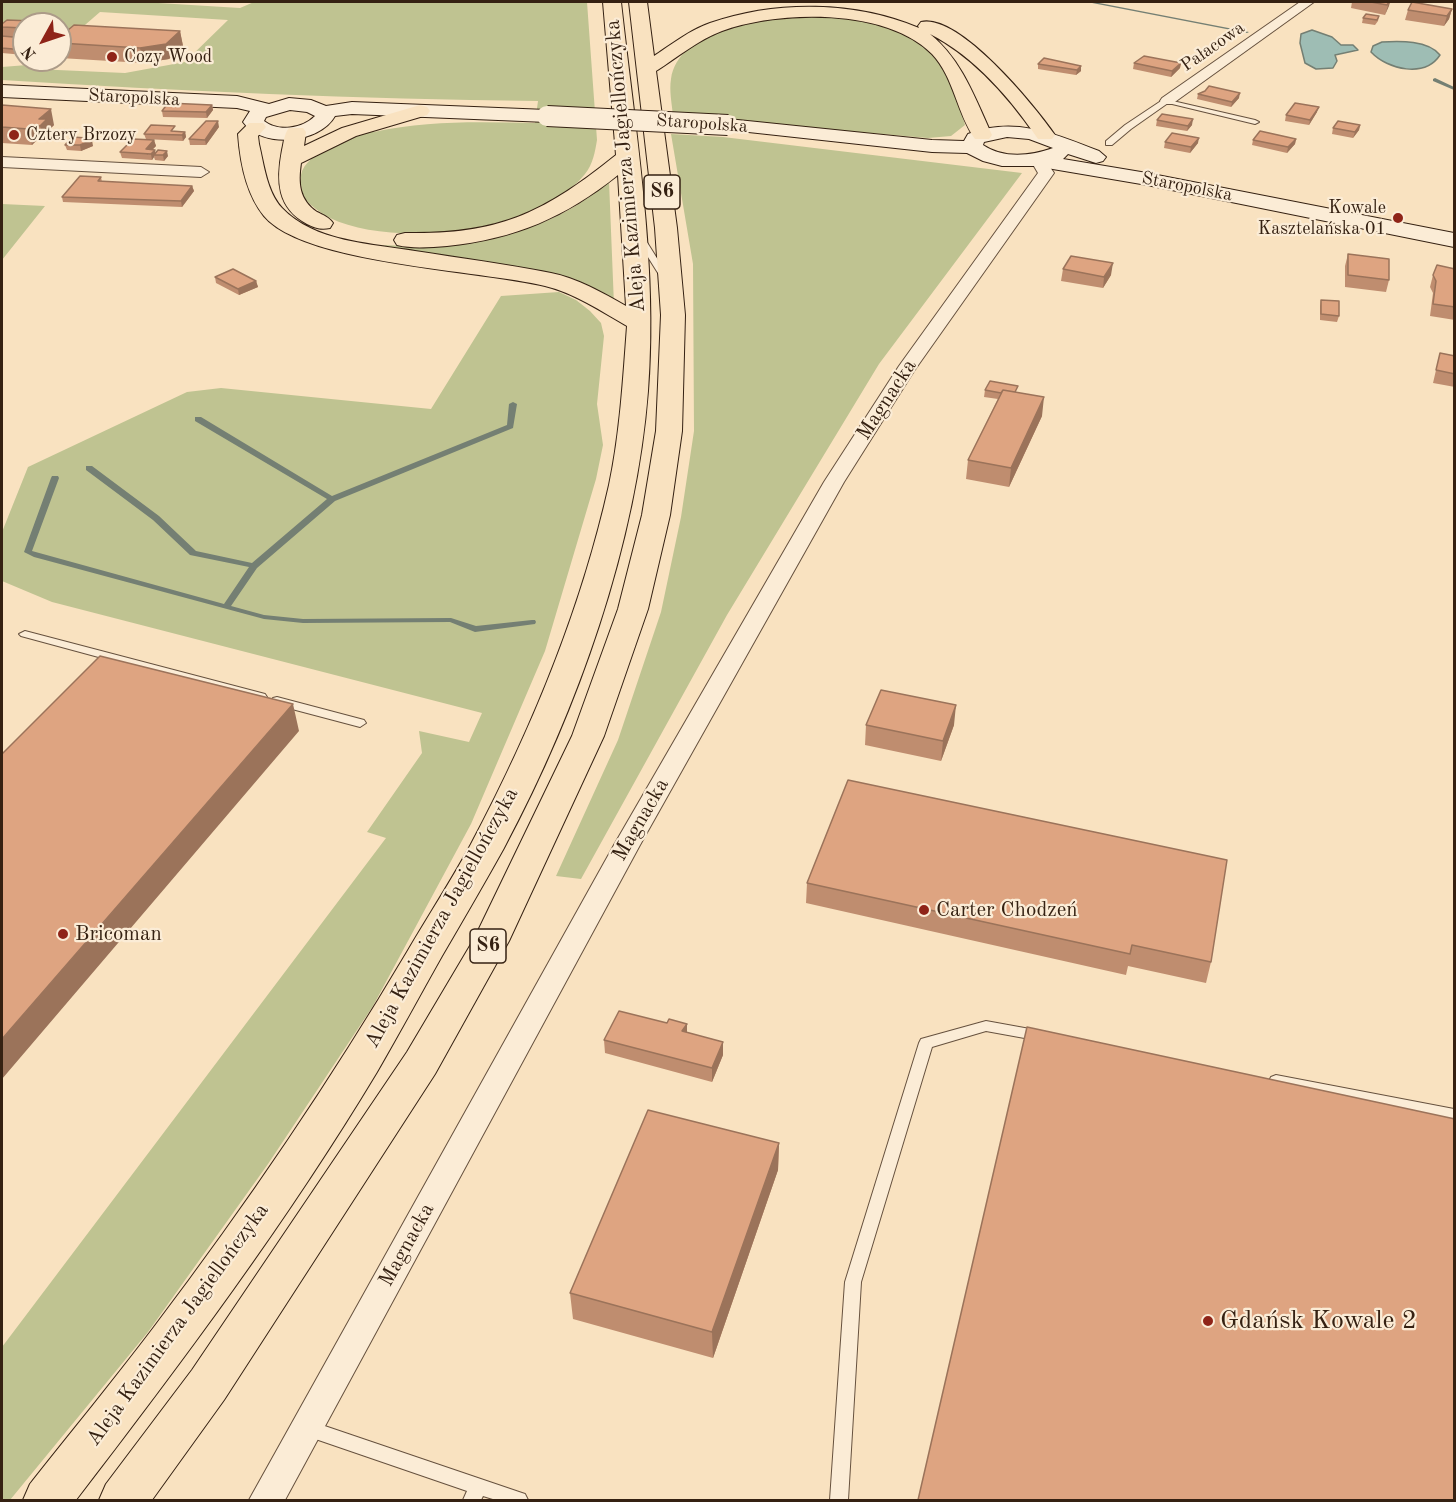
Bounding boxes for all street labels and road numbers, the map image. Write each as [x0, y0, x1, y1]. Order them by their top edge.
street label: Pałacowa [1177, 17, 1249, 77]
street label: Aleja Kazimierza Jagiellończyka [601, 19, 651, 313]
street label: Staropolska [88, 85, 180, 111]
street label: Staropolska [655, 110, 749, 138]
street label: Staropolska [1140, 168, 1234, 206]
road number: S6 [644, 175, 680, 209]
street label: Magnacka [852, 355, 922, 445]
street label: Magnacka [607, 774, 675, 866]
street label: Aleja Kazimierza Jagiellończyka [360, 783, 524, 1053]
road number: S6 [470, 929, 506, 963]
street label: Aleja Kazimierza Jagiellończyka [81, 1199, 275, 1451]
street label: Magnacka [374, 1199, 440, 1291]

